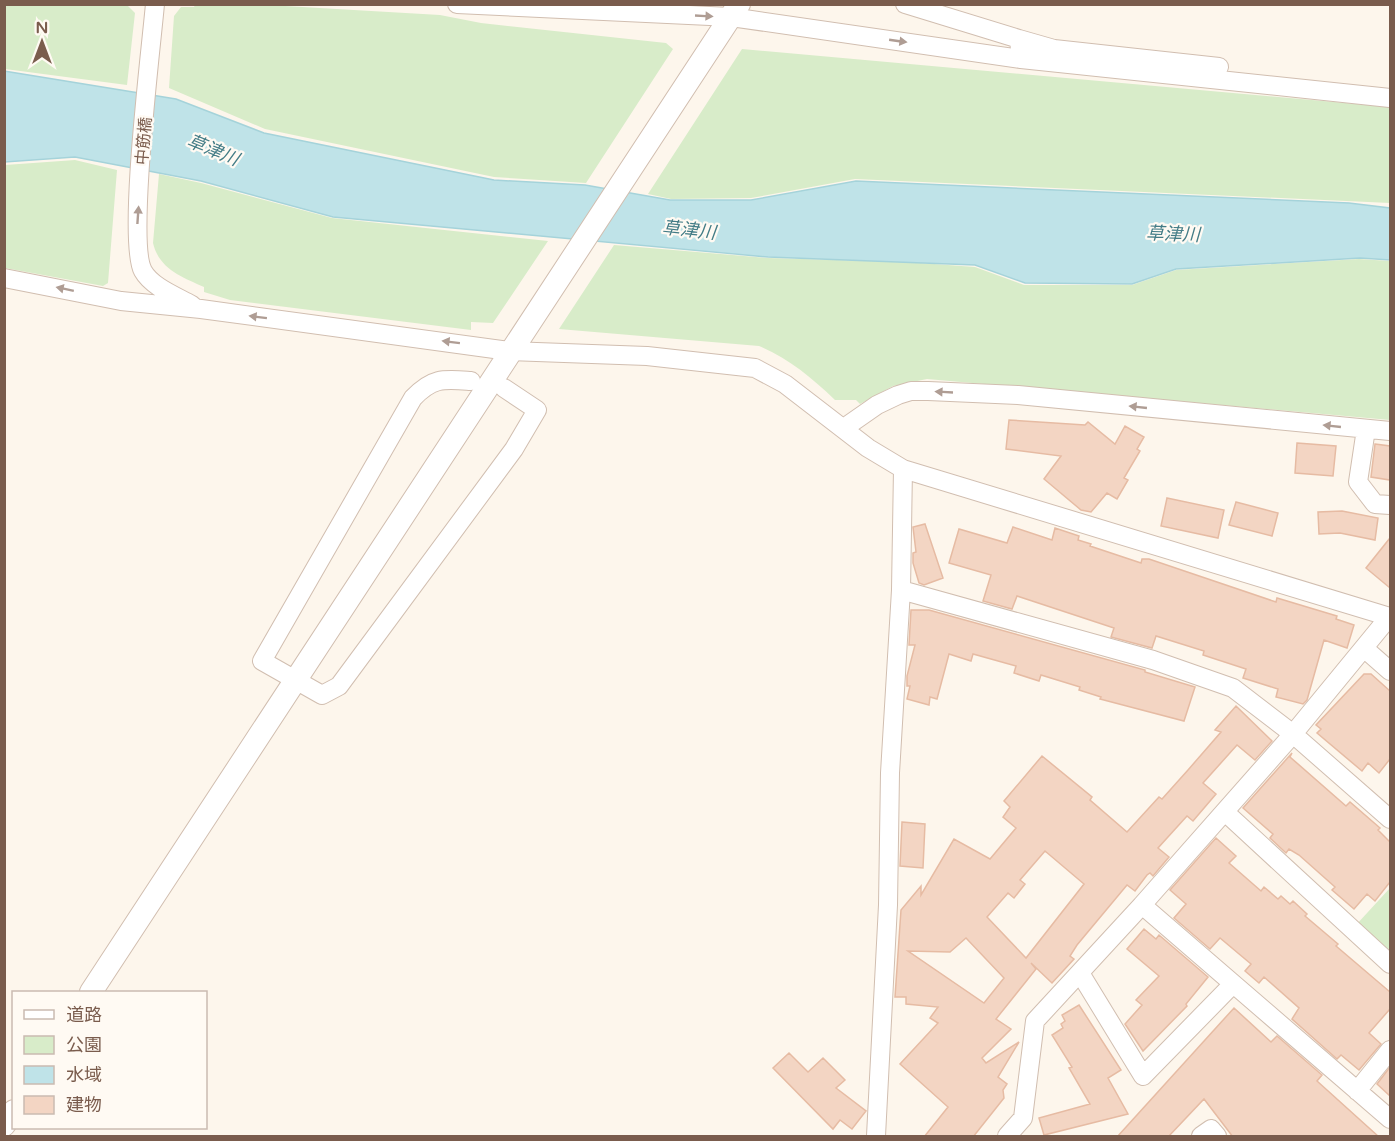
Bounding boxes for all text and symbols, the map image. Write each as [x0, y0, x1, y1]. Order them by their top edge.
north arrow [12, 12, 72, 72]
one-way arrow [695, 12, 714, 21]
text: N [36, 18, 48, 38]
one-way arrow [888, 37, 907, 46]
street label: 中筋橋 [132, 116, 156, 166]
water label: 草津川 [184, 130, 244, 171]
one-way arrow [133, 205, 142, 224]
water label: 草津川 [661, 216, 719, 244]
water label: 草津川 [1146, 222, 1202, 246]
one-way arrow [55, 284, 74, 293]
one-way arrow [248, 312, 267, 321]
one-way arrow [442, 338, 461, 347]
one-way arrow [934, 388, 953, 397]
one-way arrow [1129, 402, 1148, 412]
one-way arrow [1323, 421, 1342, 431]
legend [12, 991, 207, 1129]
text: 道路 [66, 1004, 102, 1026]
text: 公園 [66, 1034, 102, 1056]
text: 水域 [66, 1064, 102, 1086]
text: 建物 [66, 1094, 102, 1116]

